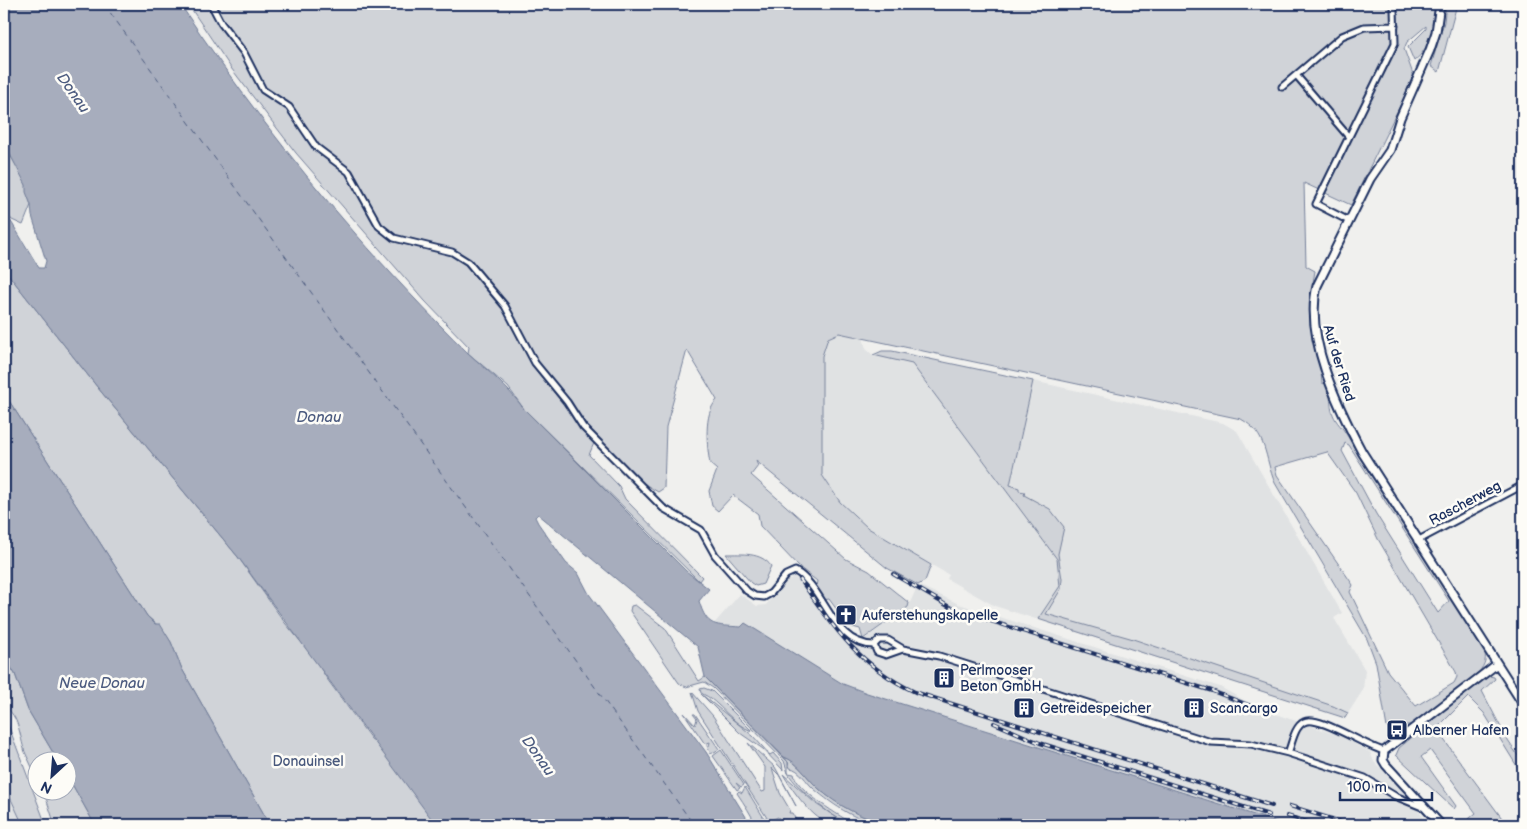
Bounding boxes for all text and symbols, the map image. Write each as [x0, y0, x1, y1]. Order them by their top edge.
water label: Donau [52, 69, 94, 117]
street label: Auf der Ried [1319, 323, 1359, 403]
water label: Donau [297, 408, 342, 427]
street label: Rascherweg [1426, 477, 1504, 529]
church icon: Auferstehungskapelle [834, 603, 858, 627]
place label: Auferstehungskapelle [862, 607, 998, 624]
place label: Perlmooser Beton GmbH [960, 662, 1042, 695]
building icon: Perlmooser Beton GmbH [932, 666, 956, 690]
water label: Neue Donau [59, 674, 146, 693]
building icon: Getreidespeicher [1012, 696, 1036, 720]
building icon: Scancargo [1182, 696, 1206, 720]
place label: Getreidespeicher [1040, 700, 1152, 717]
place label: Scancargo [1210, 700, 1278, 717]
bus stop icon: Alberner Hafen [1385, 718, 1409, 742]
place label: Alberner Hafen [1413, 722, 1509, 739]
water label: Donau [517, 732, 559, 780]
north arrow [28, 752, 78, 802]
park label: Donauinsel [272, 753, 344, 770]
scale bar [1340, 769, 1432, 801]
text: N [38, 777, 55, 797]
text: 100 m [1347, 778, 1387, 797]

